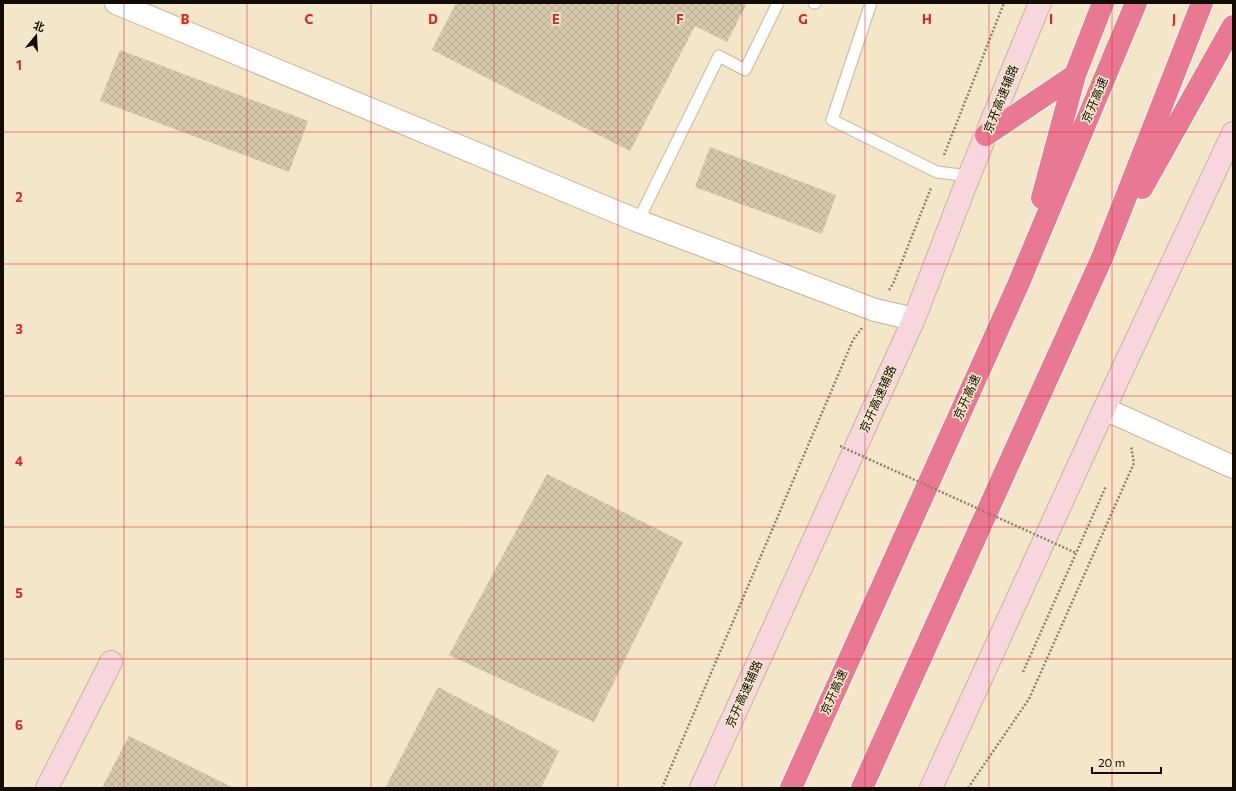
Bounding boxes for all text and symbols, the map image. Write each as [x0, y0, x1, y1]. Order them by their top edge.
text: B [181, 11, 190, 27]
text: C [305, 11, 314, 27]
text: D [428, 11, 438, 27]
text: E [552, 11, 560, 27]
text: F [676, 11, 684, 27]
text: G [798, 11, 808, 27]
text: H [922, 11, 932, 27]
text: I [1049, 11, 1053, 27]
text: J [1172, 11, 1176, 27]
north arrow [16, 16, 56, 56]
text: 北 [32, 18, 46, 34]
text: 1 [16, 57, 22, 73]
street label: 京开高速辅路 [980, 63, 1020, 135]
street label: 京开高速 [1078, 75, 1110, 124]
text: 2 [15, 189, 23, 205]
text: 3 [15, 321, 23, 337]
street label: 京开高速辅路 [856, 363, 898, 434]
street label: 京开高速 [950, 372, 982, 421]
text: 4 [15, 453, 23, 469]
text: 5 [15, 585, 23, 601]
street label: 京开高速辅路 [722, 658, 764, 729]
street label: 京开高速 [817, 667, 849, 716]
text: 6 [15, 717, 23, 733]
scale bar [1092, 749, 1161, 775]
text: 20 m [1098, 755, 1125, 769]

